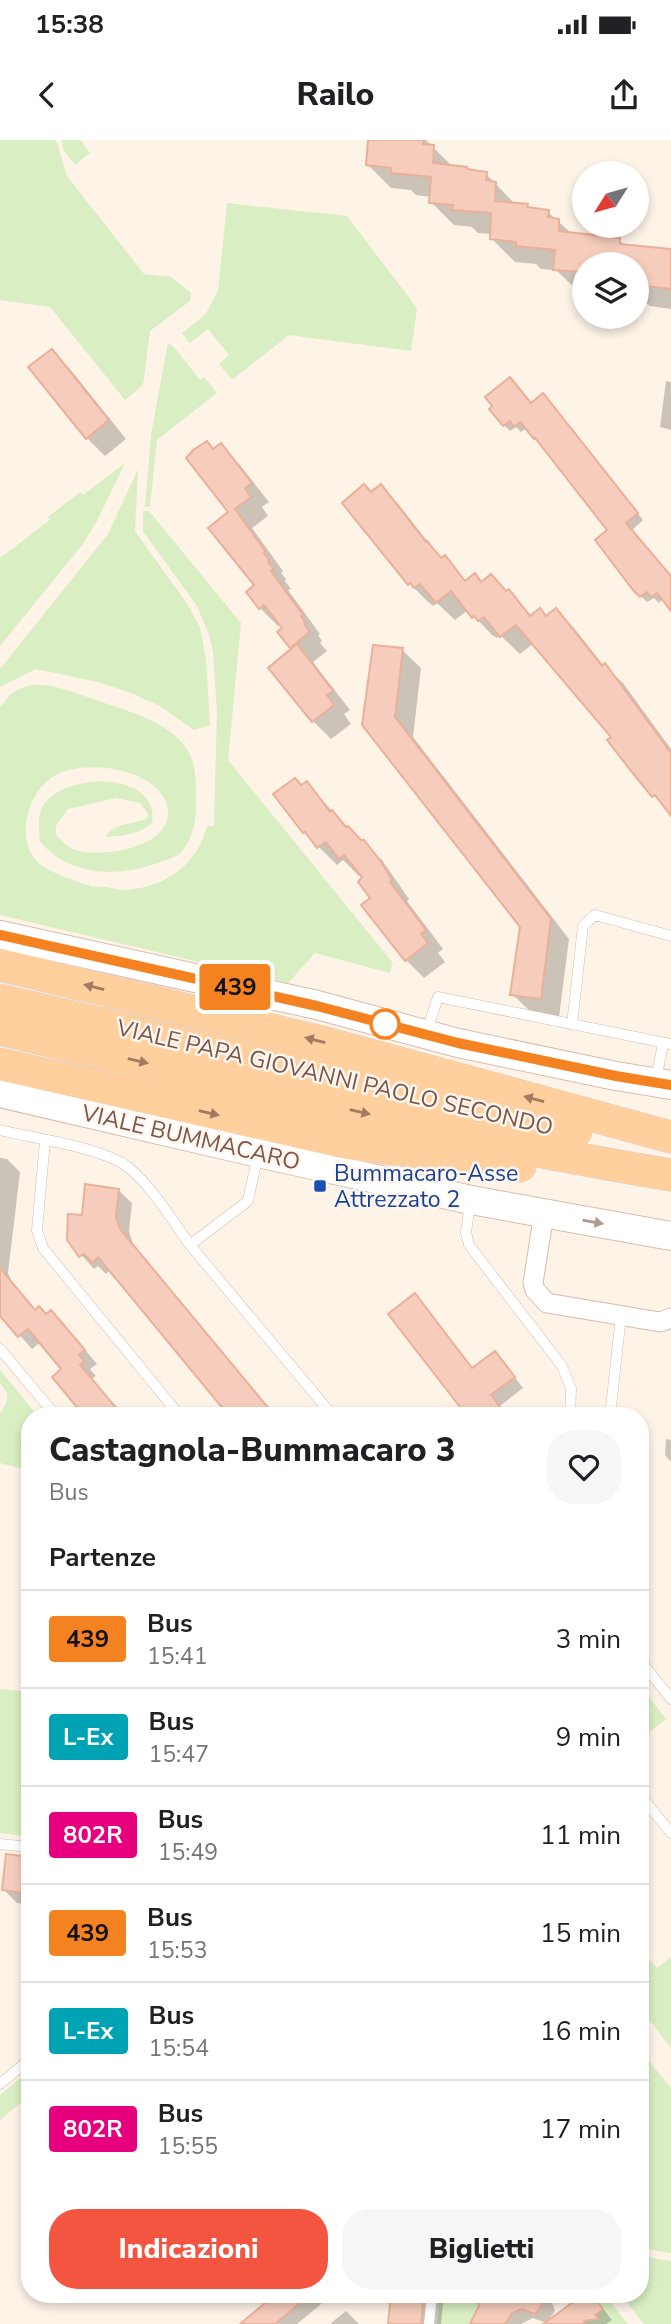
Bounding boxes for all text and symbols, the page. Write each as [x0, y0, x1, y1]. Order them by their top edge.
text: 15:38 [35, 7, 104, 42]
text: Railo [297, 73, 374, 116]
icon: back [28, 76, 66, 114]
icon: share [605, 76, 643, 114]
north arrow [572, 161, 649, 238]
map controls [572, 161, 649, 329]
button: layers [572, 252, 649, 329]
line badge: 439 [195, 964, 275, 1010]
text: 439 [213, 971, 257, 1003]
one-way arrow [83, 981, 105, 992]
unlabelled marker [370, 1009, 400, 1039]
street label: VIALE PAPA GIOVANNI PAOLO SECONDO [113, 1012, 556, 1143]
one-way arrow [304, 1034, 326, 1045]
one-way arrow [127, 1056, 149, 1067]
one-way arrow [523, 1093, 545, 1104]
street label: VIALE BUMMACARO [78, 1097, 303, 1178]
one-way arrow [349, 1107, 371, 1118]
one-way arrow [199, 1108, 221, 1119]
place label: Bummacaro-Asse Attrezzato 2 [334, 1158, 518, 1215]
marker: Bummacaro-Asse Attrezzato 2 [312, 1178, 328, 1194]
one-way arrow [582, 1217, 604, 1228]
text: Castagnola-Bummacaro 3 [49, 1428, 456, 1473]
button: heart [547, 1430, 621, 1504]
text: Bus [49, 1477, 89, 1508]
text: Partenze [49, 1540, 156, 1575]
text: Bus [147, 1606, 193, 1641]
text: 3 min [556, 1622, 621, 1657]
text: 439 [66, 1623, 109, 1655]
text: 15:41 [147, 1641, 207, 1672]
text: Bus [149, 1704, 194, 1739]
text: 9 min [556, 1720, 621, 1755]
text: L-Ex [63, 1721, 114, 1753]
text: 15:47 [149, 1739, 209, 1770]
text: Bus [158, 1802, 203, 1837]
text: 11 min [540, 1818, 621, 1853]
text: 802R [63, 1819, 123, 1851]
text: 15:49 [158, 1837, 218, 1868]
text: Bus [147, 1900, 193, 1935]
text: 15 min [540, 1916, 621, 1951]
text: 439 [66, 1917, 109, 1949]
text: 15:53 [147, 1935, 207, 1966]
text: Bus [149, 1998, 194, 2033]
text: 16 min [540, 2014, 621, 2049]
text: L-Ex [63, 2015, 114, 2047]
text: 15:54 [149, 2033, 209, 2064]
text: Bus [158, 2096, 203, 2131]
text: 17 min [540, 2112, 621, 2147]
text: 802R [63, 2113, 123, 2145]
text: 15:55 [158, 2131, 218, 2162]
button: Indicazioni [49, 2209, 328, 2289]
button: Biglietti [342, 2209, 621, 2289]

